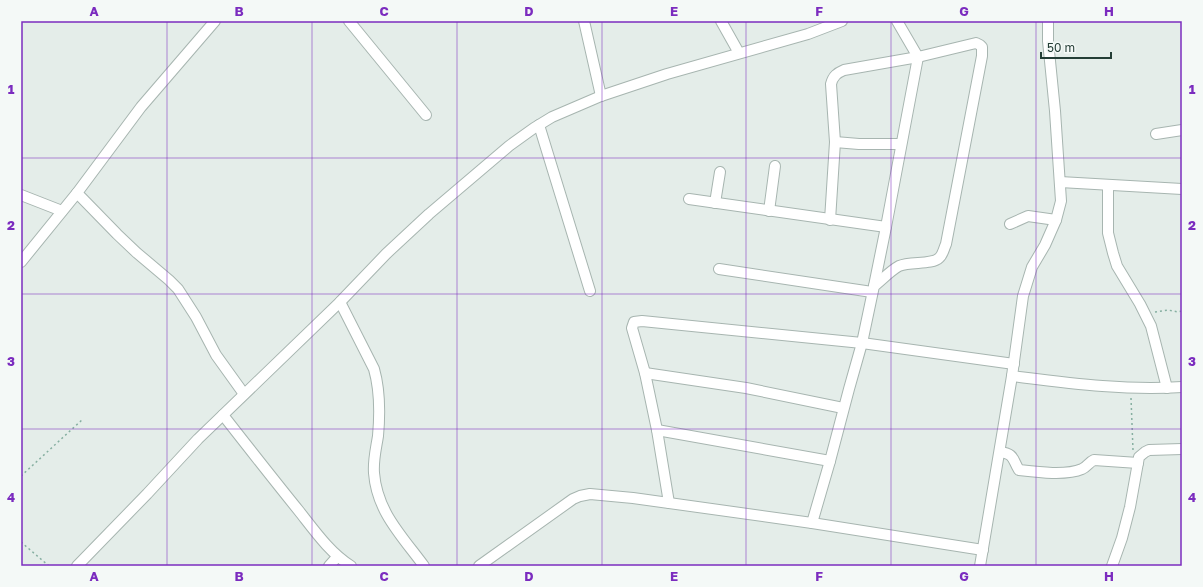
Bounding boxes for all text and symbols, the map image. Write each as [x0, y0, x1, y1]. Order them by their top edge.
text: A [89, 3, 99, 19]
text: B [234, 3, 244, 19]
text: C [379, 3, 389, 19]
text: D [524, 3, 534, 19]
text: E [670, 3, 678, 19]
text: F [815, 3, 823, 19]
text: G [959, 3, 969, 19]
text: H [1104, 3, 1114, 19]
scale bar [1041, 34, 1111, 60]
text: 50 m [1047, 40, 1075, 55]
text: 1 [8, 81, 15, 97]
text: 1 [1189, 81, 1196, 97]
text: 2 [7, 217, 15, 233]
text: 2 [1188, 217, 1196, 233]
text: 3 [7, 353, 15, 369]
text: 3 [1188, 353, 1196, 369]
text: 4 [7, 489, 15, 505]
text: 4 [1188, 489, 1196, 505]
text: A [89, 568, 99, 584]
text: B [234, 568, 244, 584]
text: C [379, 568, 389, 584]
text: D [524, 568, 534, 584]
text: E [670, 568, 678, 584]
text: F [815, 568, 823, 584]
text: G [959, 568, 969, 584]
text: H [1104, 568, 1114, 584]

